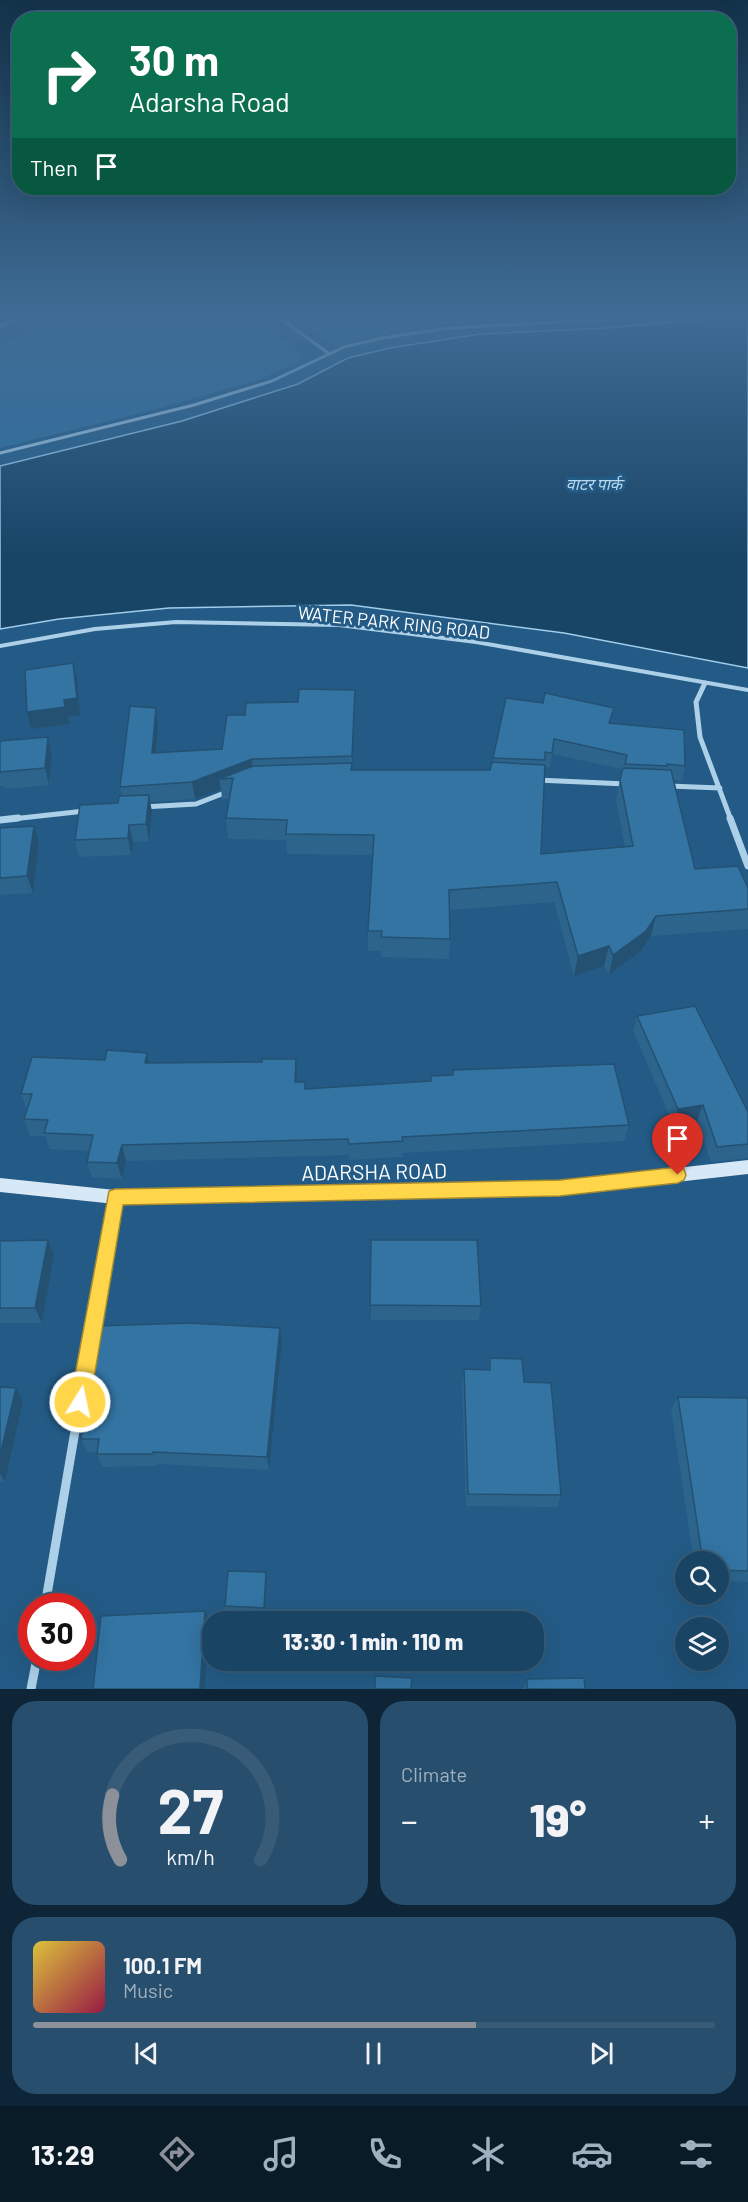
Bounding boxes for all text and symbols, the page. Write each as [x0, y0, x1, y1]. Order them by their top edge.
text: 30 m [129, 34, 219, 84]
icon: right [30, 36, 108, 114]
text: Adarsha Road [129, 85, 290, 117]
icon: arrive [90, 150, 123, 183]
text: Then [30, 154, 78, 180]
water label: वाटर पार्क [566, 474, 626, 493]
street label: WATER PARK RING ROAD [297, 601, 491, 643]
pin [652, 1113, 703, 1175]
icon: arrive [661, 1122, 694, 1155]
street label: ADARSHA ROAD [301, 1157, 447, 1185]
position arrow [48, 1370, 112, 1434]
map controls [675, 1551, 729, 1671]
button: search [675, 1551, 729, 1605]
speed limit sign: 30 [18, 1593, 96, 1671]
button: layers [675, 1617, 729, 1671]
text: 13:30 · 1 min · 110 m [283, 1628, 463, 1654]
text: Climate [401, 1762, 467, 1786]
text: 27 [157, 1772, 223, 1846]
text: 19° [530, 1792, 586, 1846]
text: − [401, 1800, 418, 1840]
text: + [699, 1800, 715, 1840]
text: km/h [166, 1844, 214, 1869]
text: 100.1 FM [123, 1952, 202, 1978]
text: Music [123, 1978, 173, 2002]
icon: previous [130, 2037, 163, 2070]
icon: pause [357, 2037, 390, 2070]
icon: next [585, 2037, 618, 2070]
icon: directions [156, 2133, 198, 2175]
icon: music [260, 2133, 302, 2175]
icon: phone [364, 2133, 406, 2175]
icon: climate [467, 2133, 509, 2175]
icon: car [571, 2133, 613, 2175]
icon: filters [675, 2133, 717, 2175]
text: 13:29 [31, 2138, 94, 2170]

